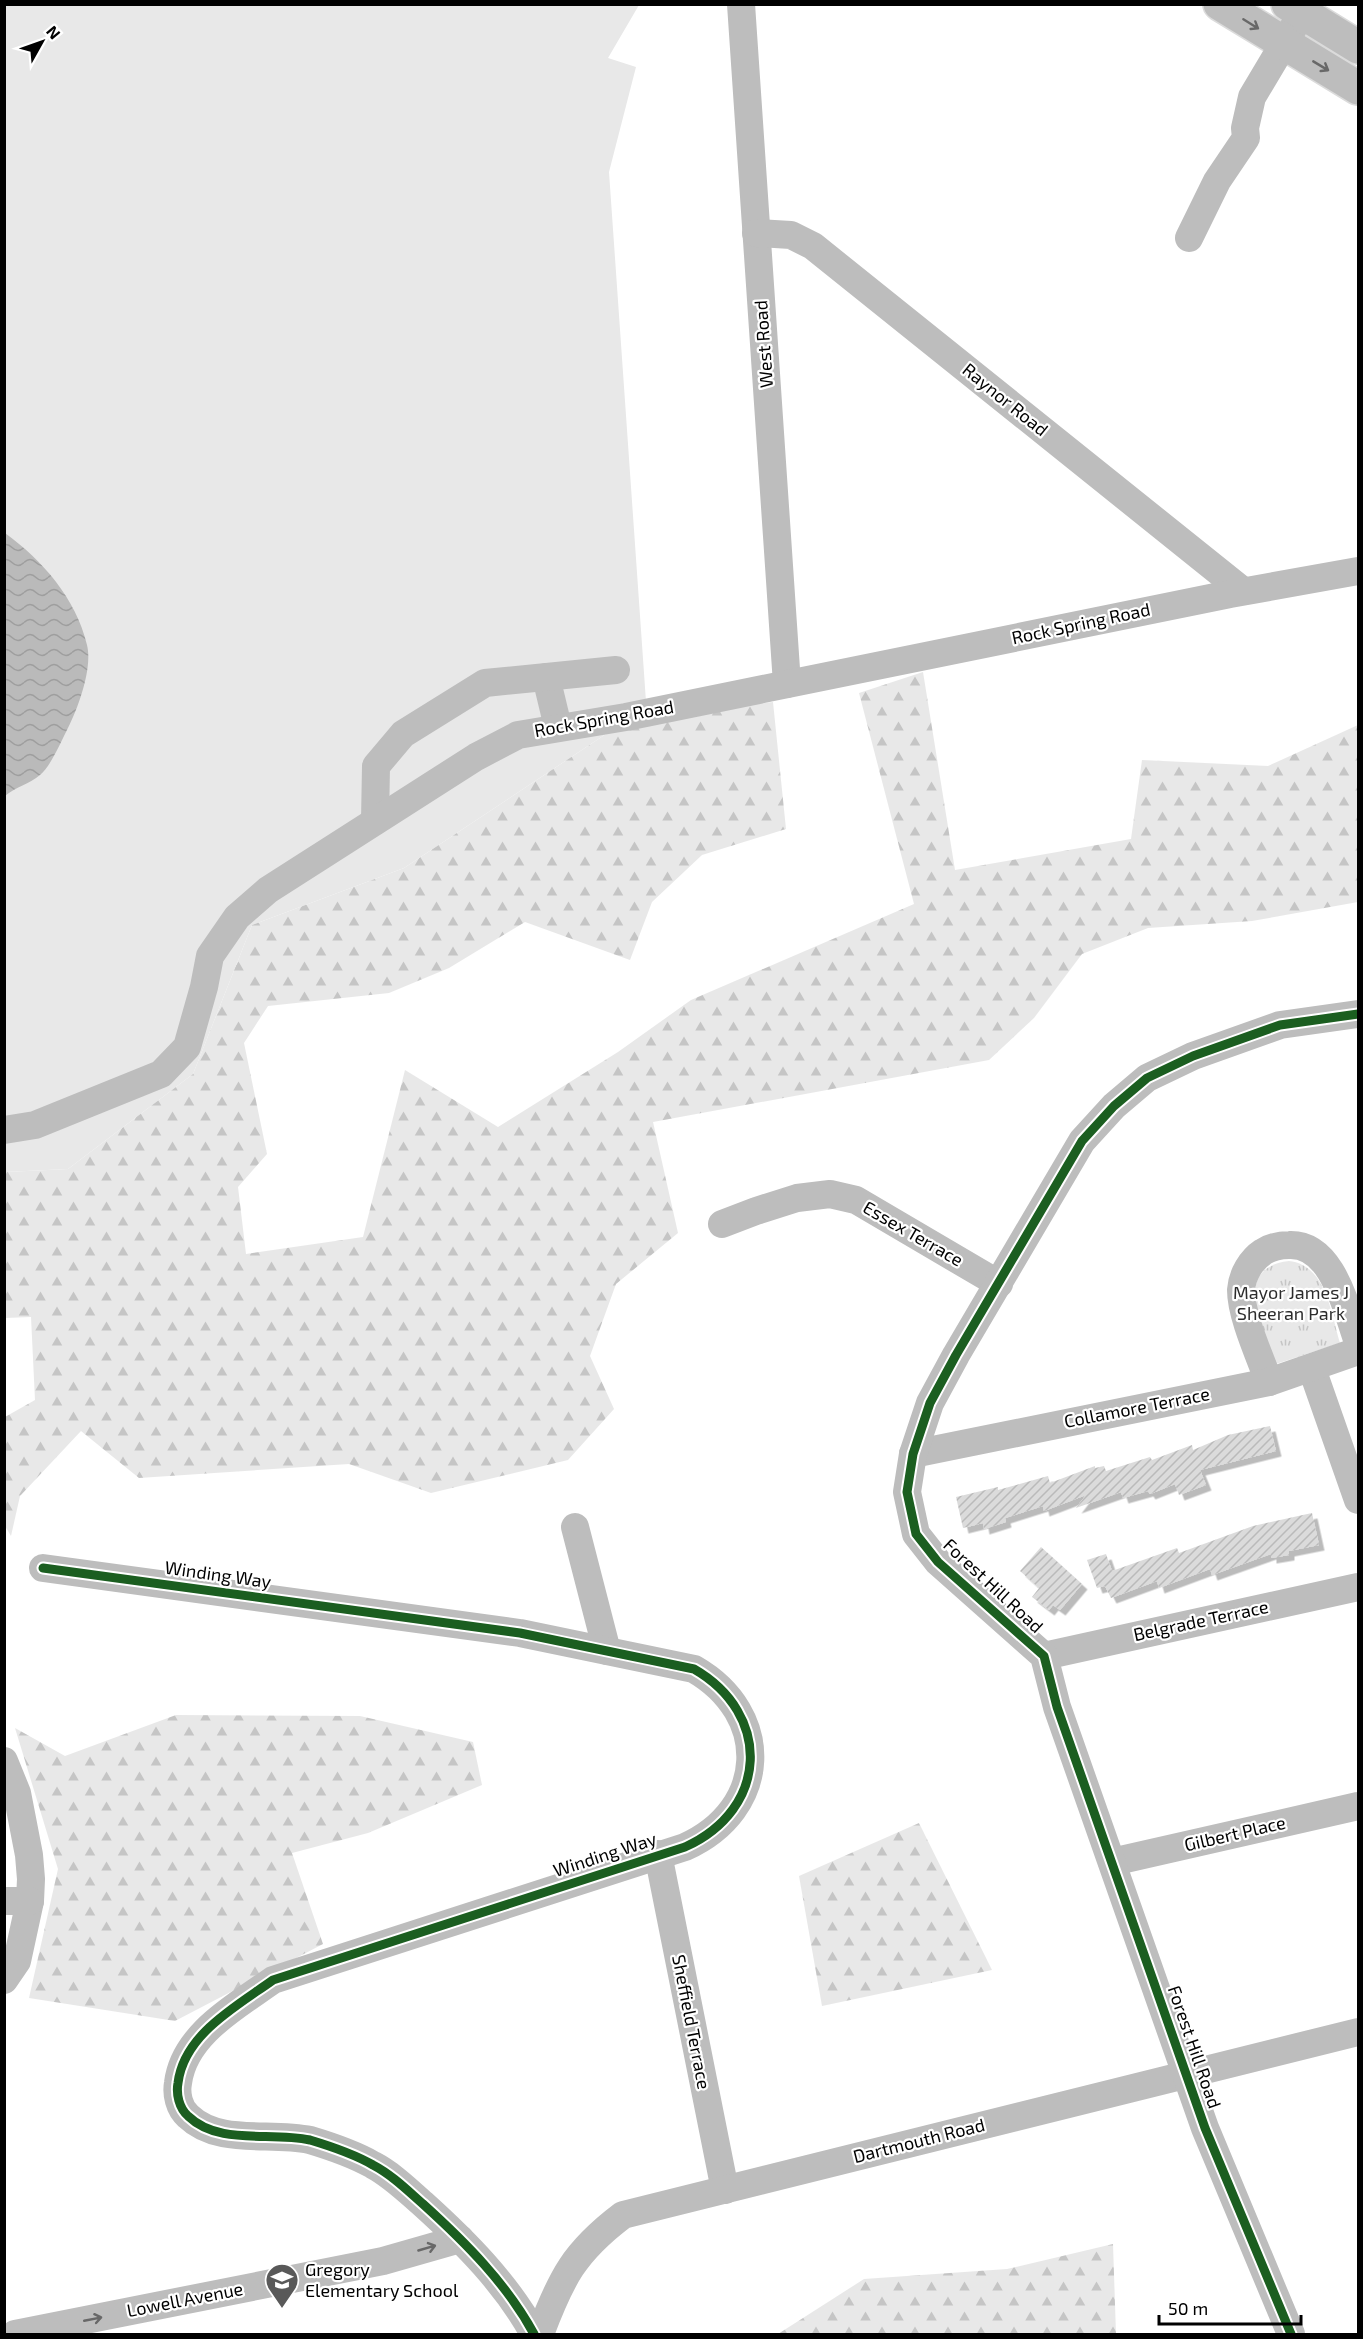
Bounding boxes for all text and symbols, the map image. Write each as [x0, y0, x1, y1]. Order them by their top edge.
north arrow [12, 12, 72, 72]
one-way arrow [1242, 18, 1259, 30]
text: N [43, 22, 65, 43]
one-way arrow [1312, 60, 1329, 72]
street label: West Road [749, 299, 777, 389]
street label: Raynor Road [958, 358, 1053, 440]
street label: Rock Spring Road [1009, 598, 1152, 648]
street label: Rock Spring Road [532, 695, 675, 741]
street label: Essex Terrace [860, 1196, 967, 1271]
park label: Mayor James J Sheeran Park [1233, 1281, 1349, 1324]
street label: Collamore Terrace [1062, 1382, 1212, 1432]
street label: Forest Hill Road [939, 1533, 1048, 1637]
street label: Winding Way [163, 1556, 273, 1592]
street label: Belgrade Terrace [1131, 1595, 1270, 1645]
street label: Gilbert Place [1182, 1811, 1288, 1855]
street label: Winding Way [550, 1827, 660, 1881]
street label: Sheffield Terrace [668, 1953, 716, 2091]
street label: Forest Hill Road [1164, 1982, 1226, 2111]
street label: Dartmouth Road [851, 2113, 987, 2167]
one-way arrow [417, 2242, 436, 2254]
place label: Gregory Elementary School [305, 2258, 459, 2301]
school or university icon: Gregory Elementary School [264, 2262, 300, 2309]
street label: Lowell Avenue [125, 2277, 245, 2321]
scale bar [1159, 2288, 1302, 2326]
text: 50 m [1168, 2297, 1208, 2319]
one-way arrow [83, 2313, 102, 2324]

